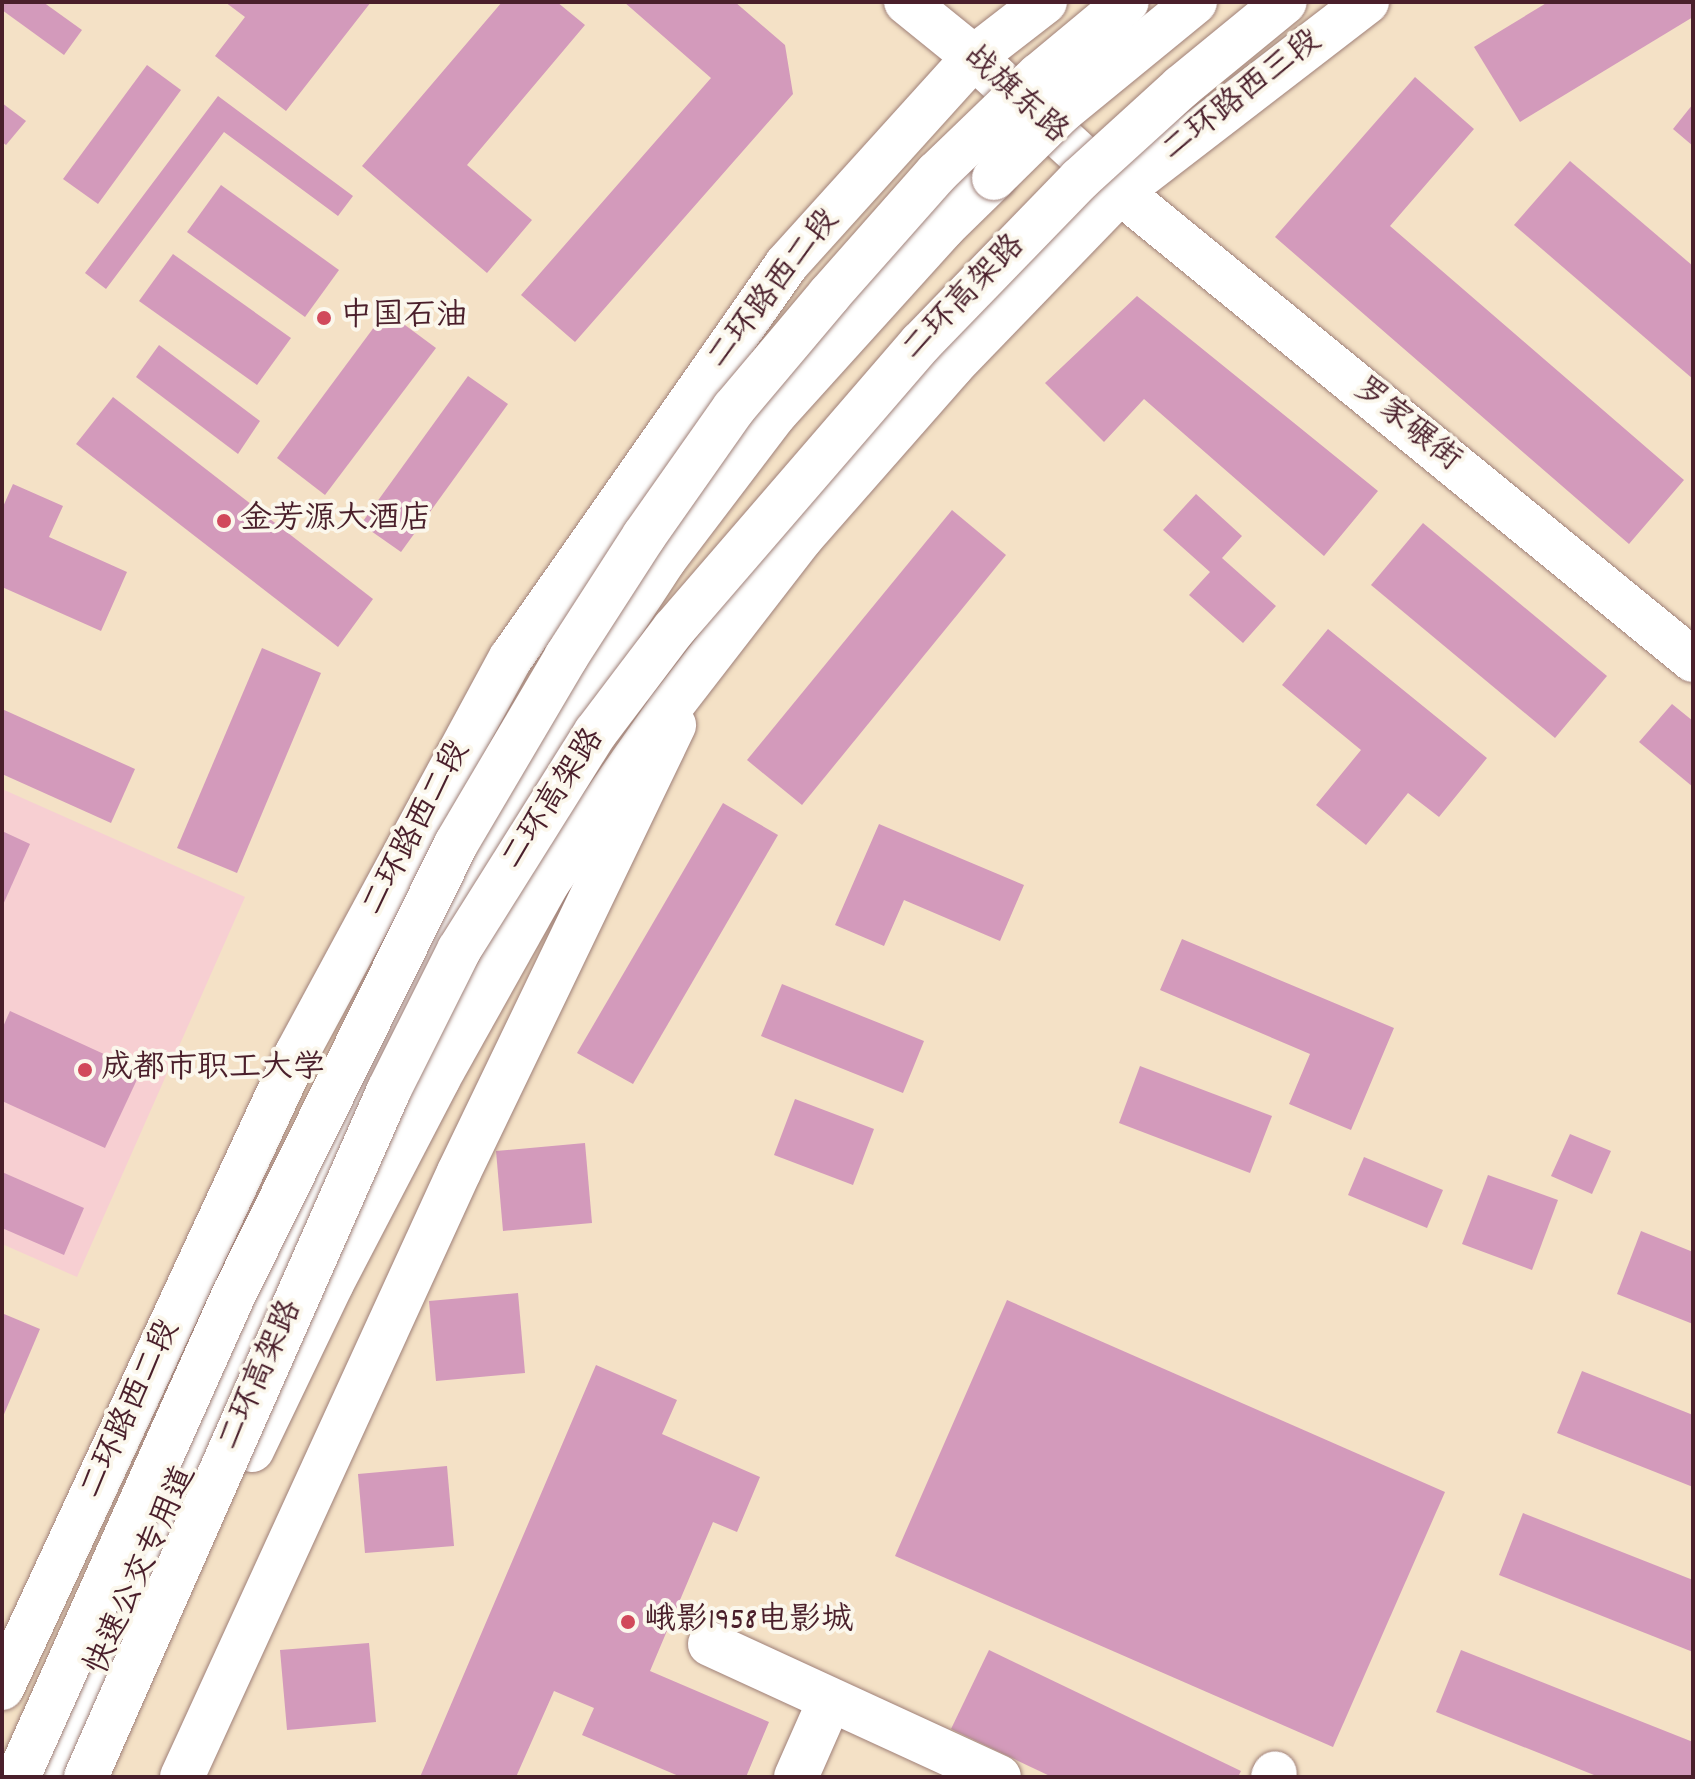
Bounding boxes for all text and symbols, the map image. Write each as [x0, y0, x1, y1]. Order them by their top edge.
street label: 二环路西三段 [1156, 23, 1330, 171]
street label: 战旗东路 [954, 39, 1074, 153]
street label: 二环路西二段 [701, 203, 849, 377]
street label: 二环高架路 [896, 228, 1034, 370]
place label: 中国石油 [340, 299, 468, 337]
marker: 中国石油 [315, 309, 333, 327]
street label: 罗家碾街 [1344, 371, 1468, 481]
place label: 金芳源大酒店 [240, 502, 432, 540]
marker: 金芳源大酒店 [215, 512, 233, 530]
street label: 二环高架路 [495, 722, 615, 878]
street label: 二环路西二段 [356, 735, 480, 923]
place label: 成都市职工大学 [101, 1051, 325, 1089]
marker: 成都市职工大学 [76, 1061, 94, 1079]
street label: 二环高架路 [212, 1295, 312, 1457]
street label: 二环路西二段 [74, 1315, 190, 1505]
street label: 快速公交专用道 [80, 1461, 206, 1681]
place label: 峨影1958电影城 [644, 1603, 853, 1641]
marker: 峨影1958电影城 [619, 1613, 637, 1631]

